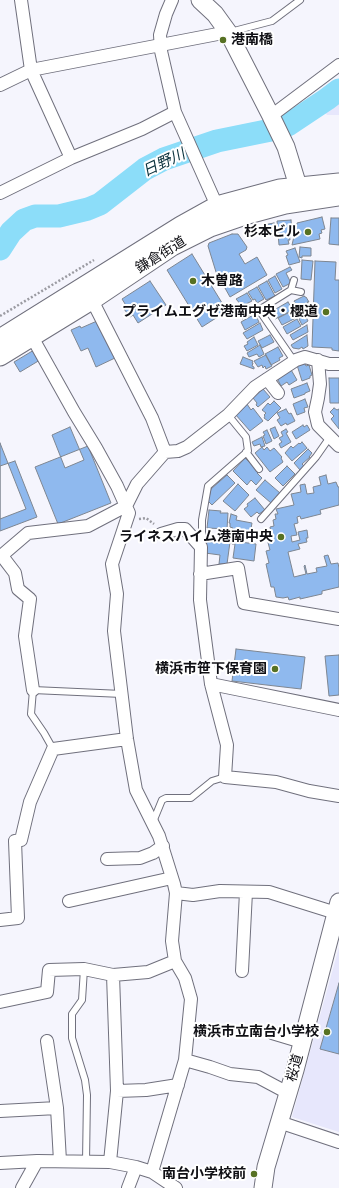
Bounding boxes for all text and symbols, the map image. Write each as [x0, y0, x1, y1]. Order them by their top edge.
place label: 港南橋 [231, 32, 273, 48]
marker: 港南橋 [218, 35, 228, 45]
water label: 日野川 [140, 145, 188, 181]
place label: 杉本ビル [244, 224, 300, 240]
marker: 杉本ビル [303, 227, 313, 237]
street label: 鎌倉街道 [133, 233, 189, 277]
place label: 木曽路 [201, 273, 243, 289]
marker: 木曽路 [188, 276, 198, 286]
place label: プライムエグゼ港南中央・櫻道 [122, 304, 318, 320]
marker: プライムエグゼ港南中央・櫻道 [321, 307, 331, 317]
place label: ライネスハイム港南中央 [119, 529, 273, 545]
marker: ライネスハイム港南中央 [276, 532, 286, 542]
place label: 横浜市笹下保育園 [155, 661, 267, 677]
marker: 横浜市笹下保育園 [270, 664, 280, 674]
place label: 横浜市立南台小学校 [193, 1024, 319, 1040]
marker: 横浜市立南台小学校 [322, 1027, 332, 1037]
street label: 桜道 [283, 1052, 307, 1084]
place label: 南台小学校前 [162, 1166, 246, 1182]
marker: 南台小学校前 [249, 1169, 259, 1179]

